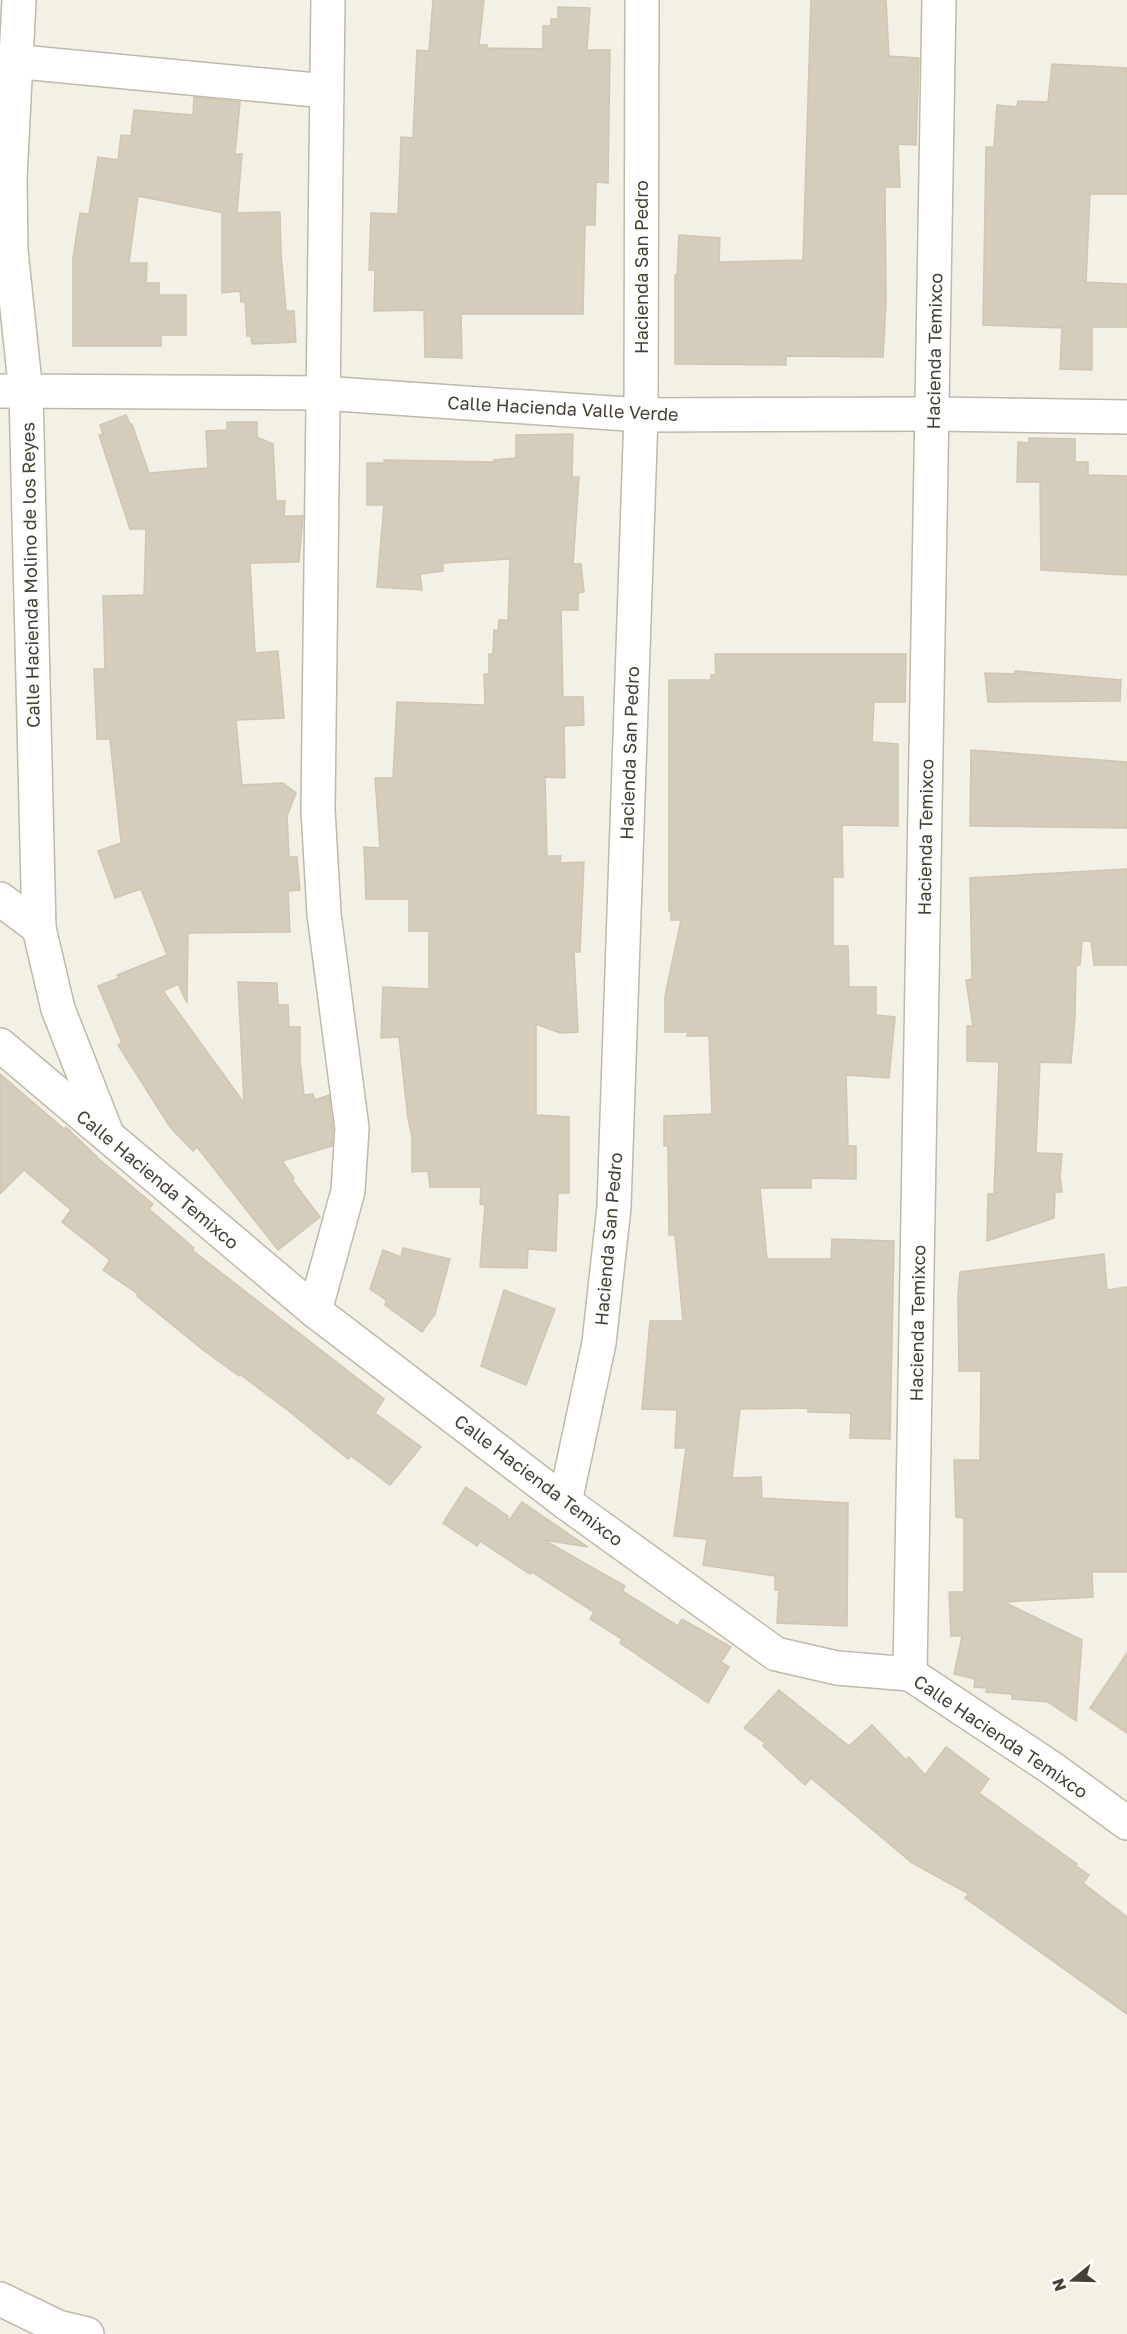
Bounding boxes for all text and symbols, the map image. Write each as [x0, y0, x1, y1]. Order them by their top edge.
street label: Hacienda San Pedro [630, 180, 652, 354]
street label: Hacienda Temixco [922, 273, 946, 429]
street label: Calle Hacienda Valle Verde [447, 391, 679, 425]
street label: Calle Hacienda Molino de los Reyes [16, 422, 44, 728]
street label: Hacienda San Pedro [615, 666, 643, 840]
street label: Hacienda Temixco [913, 759, 937, 915]
street label: Calle Hacienda Temixco [72, 1105, 244, 1253]
street label: Hacienda San Pedro [589, 1151, 627, 1327]
street label: Hacienda Temixco [905, 1245, 929, 1401]
street label: Calle Hacienda Temixco [450, 1409, 628, 1551]
street label: Calle Hacienda Temixco [910, 1669, 1092, 1803]
north arrow [1043, 2250, 1103, 2310]
text: N [1047, 2276, 1070, 2294]

